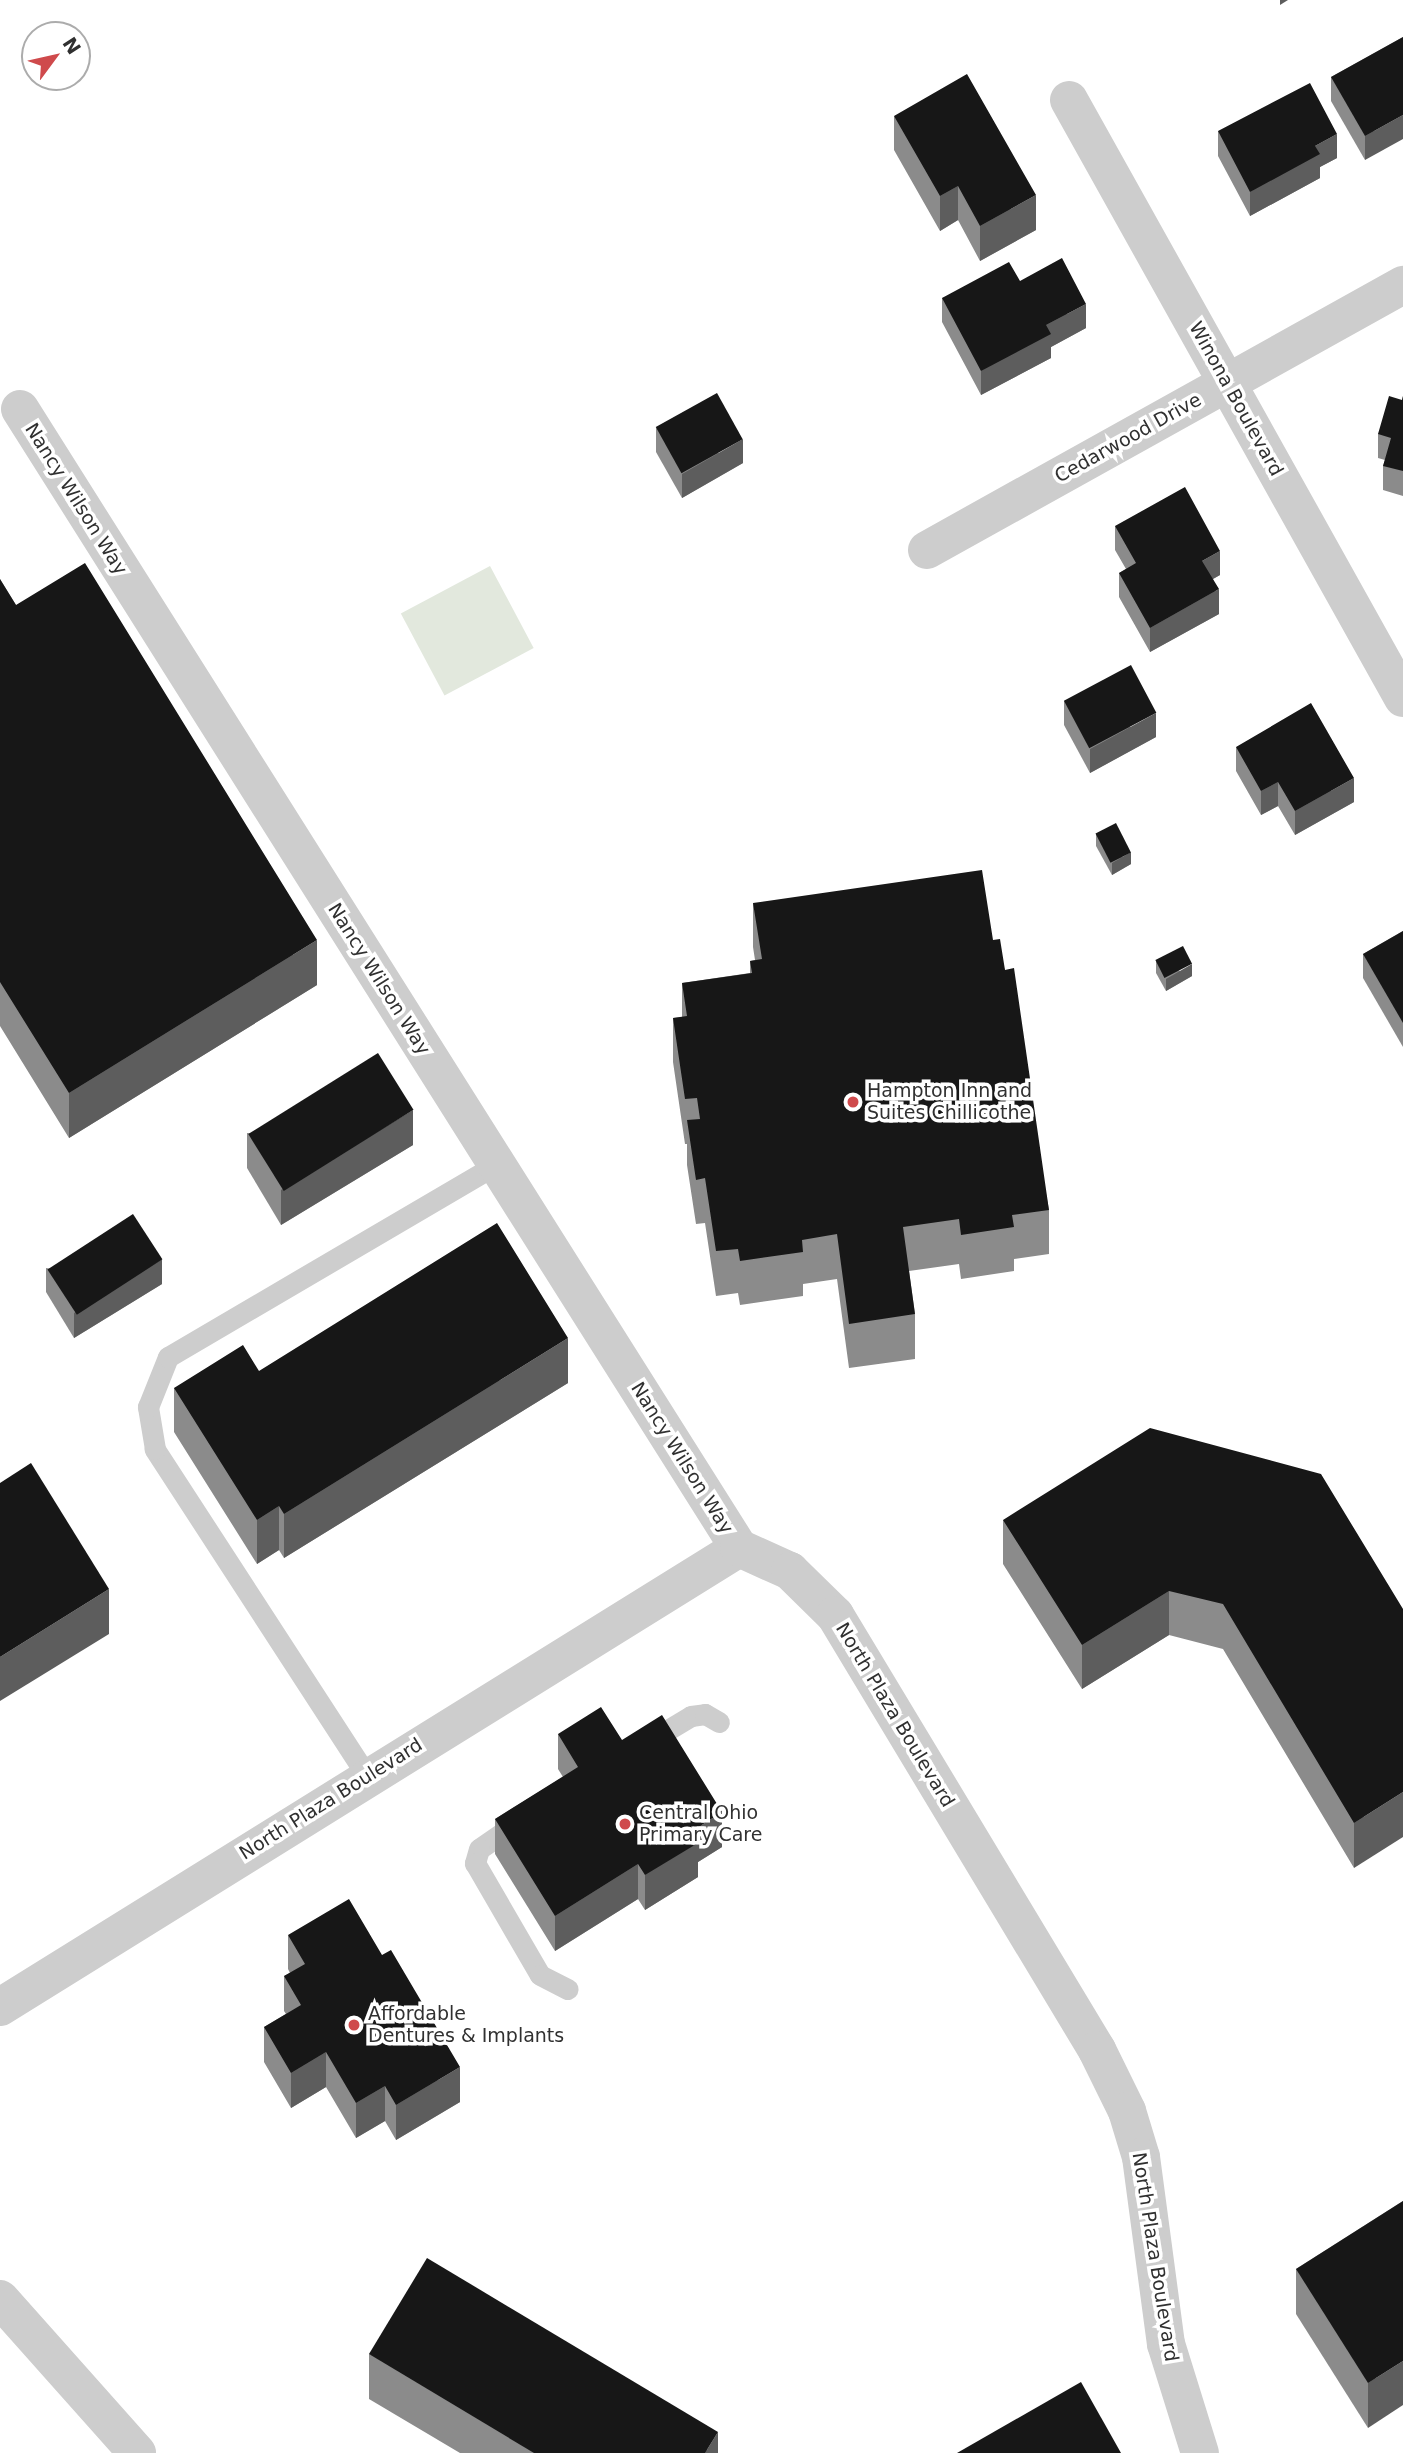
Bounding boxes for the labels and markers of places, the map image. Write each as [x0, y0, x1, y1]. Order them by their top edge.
place label: Hampton Inn and Suites Chillicothe [867, 1080, 1032, 1124]
marker: Hampton Inn and Suites Chillicothe [845, 1094, 861, 1110]
place label: Central Ohio Primary Care [639, 1802, 762, 1846]
marker: Central Ohio Primary Care [617, 1816, 633, 1832]
place label: Affordable Dentures & Implants [368, 2003, 564, 2047]
marker: Affordable Dentures & Implants [346, 2017, 362, 2033]

